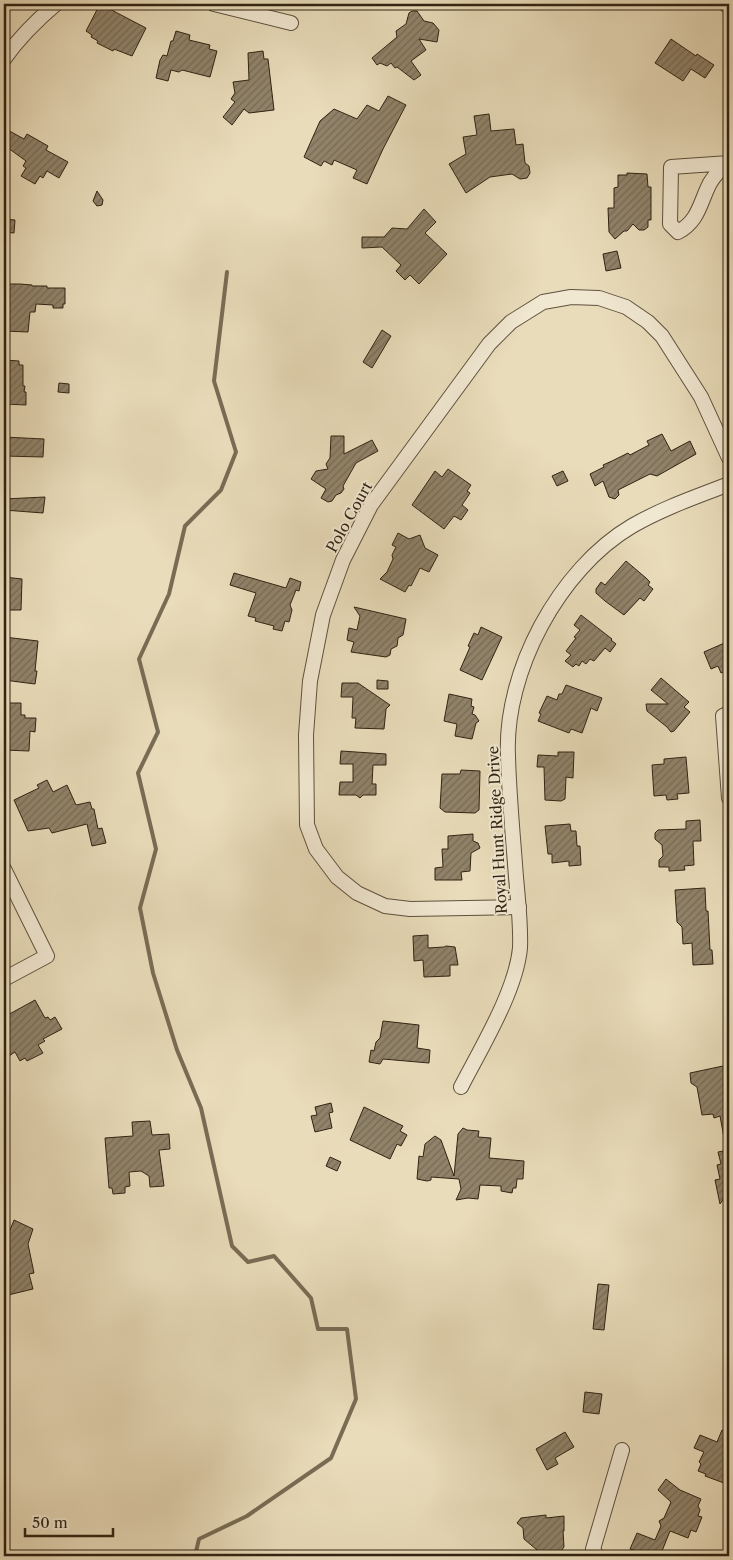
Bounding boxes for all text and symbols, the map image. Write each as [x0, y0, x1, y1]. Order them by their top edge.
street label: Polo Court [322, 478, 377, 556]
street label: Royal Hunt Ridge Drive [483, 745, 511, 915]
scale bar [25, 1505, 112, 1537]
text: 50 m [32, 1513, 68, 1532]

